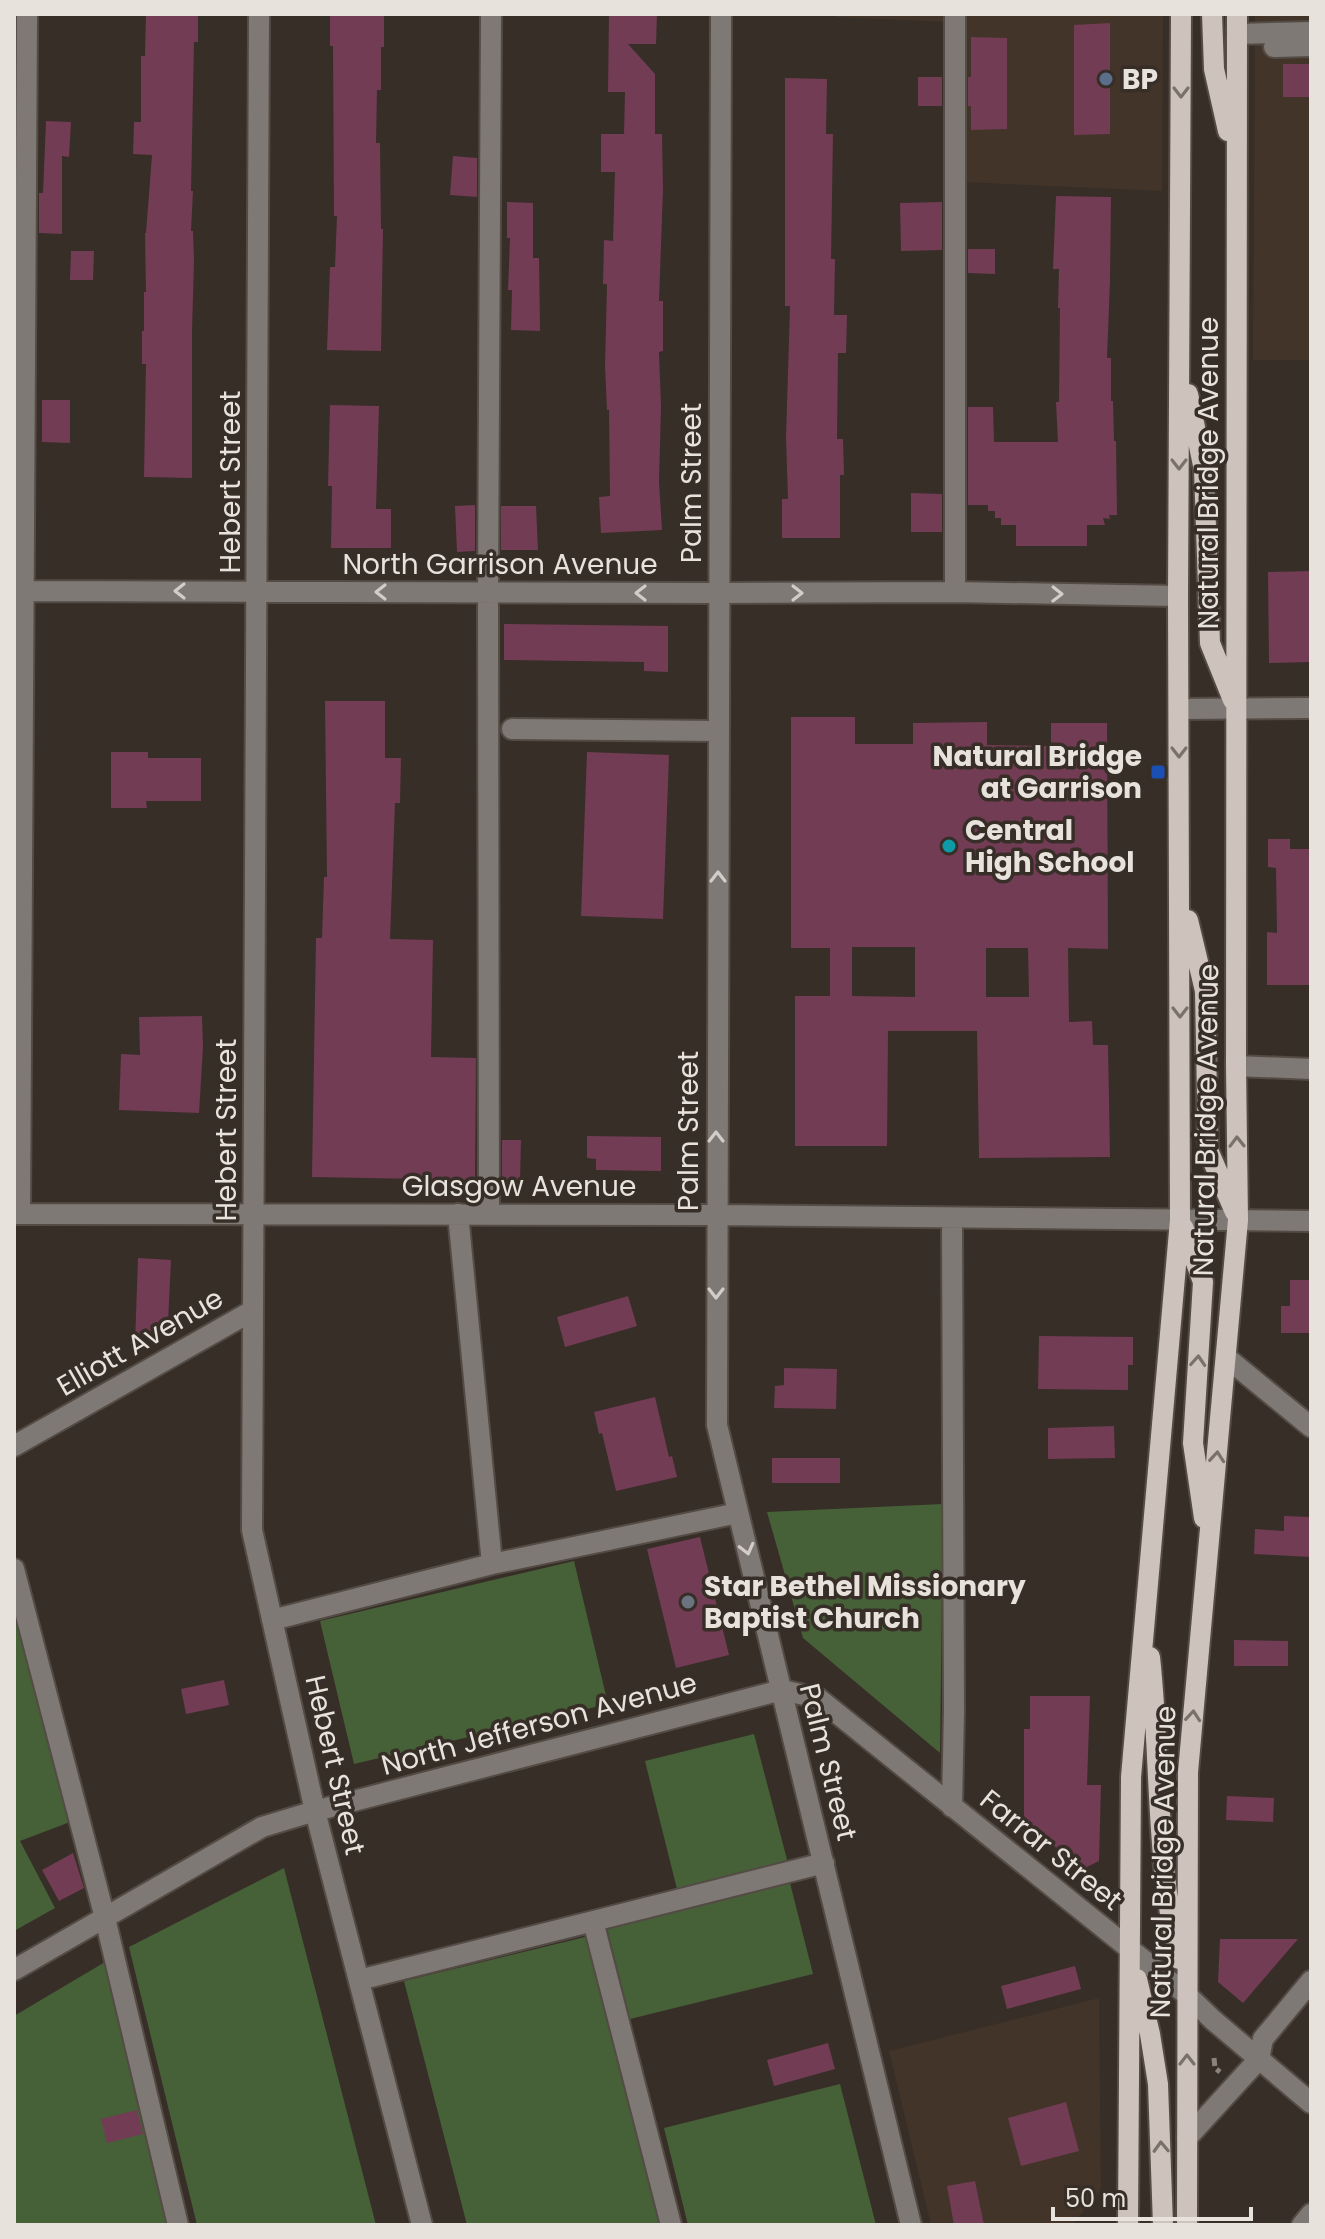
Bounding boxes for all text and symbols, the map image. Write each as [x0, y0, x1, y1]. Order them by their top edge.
place label: BP [1122, 60, 1158, 99]
marker: BP [1097, 70, 1115, 88]
one-way arrow [1172, 86, 1190, 99]
street label: Natural Bridge Avenue [1189, 317, 1228, 629]
street label: Hebert Street [211, 390, 250, 574]
street label: Palm Street [672, 403, 711, 563]
one-way arrow [1170, 458, 1188, 471]
street label: North Garrison Avenue [342, 545, 658, 584]
one-way arrow [173, 582, 186, 600]
one-way arrow [374, 583, 387, 601]
one-way arrow [634, 584, 647, 602]
one-way arrow [791, 584, 804, 602]
one-way arrow [1051, 585, 1064, 603]
place label: Natural Bridge at Garrison [933, 737, 1142, 808]
one-way arrow [1170, 746, 1188, 759]
marker: Natural Bridge at Garrison [1149, 763, 1167, 781]
place label: Central High School [965, 811, 1135, 882]
marker: Central High School [940, 837, 958, 855]
one-way arrow [709, 870, 727, 883]
street label: Natural Bridge Avenue [1184, 963, 1228, 1277]
one-way arrow [1171, 1006, 1188, 1019]
street label: Hebert Street [207, 1038, 246, 1222]
street label: Palm Street [669, 1051, 708, 1211]
one-way arrow [707, 1130, 725, 1143]
one-way arrow [1228, 1135, 1246, 1148]
street label: Glasgow Avenue [402, 1167, 636, 1206]
street label: Elliott Avenue [50, 1279, 230, 1405]
one-way arrow [707, 1287, 725, 1300]
one-way arrow [1190, 1354, 1207, 1367]
one-way arrow [1209, 1450, 1226, 1463]
one-way arrow [738, 1542, 755, 1556]
place label: Star Bethel Missionary Baptist Church [704, 1567, 1026, 1638]
marker: Star Bethel Missionary Baptist Church [679, 1593, 697, 1611]
street label: North Jefferson Avenue [377, 1663, 701, 1785]
street label: Hebert Street [295, 1671, 375, 1859]
street label: Palm Street [790, 1679, 866, 1845]
street label: Natural Bridge Avenue [1141, 1705, 1185, 2019]
one-way arrow [1184, 1709, 1201, 1722]
street label: Farrar Street [972, 1780, 1130, 1920]
one-way arrow [1178, 2053, 1196, 2066]
one-way arrow [1152, 2140, 1169, 2153]
scale bar [1053, 2171, 1251, 2221]
text: 50 m [1065, 2182, 1126, 2215]

